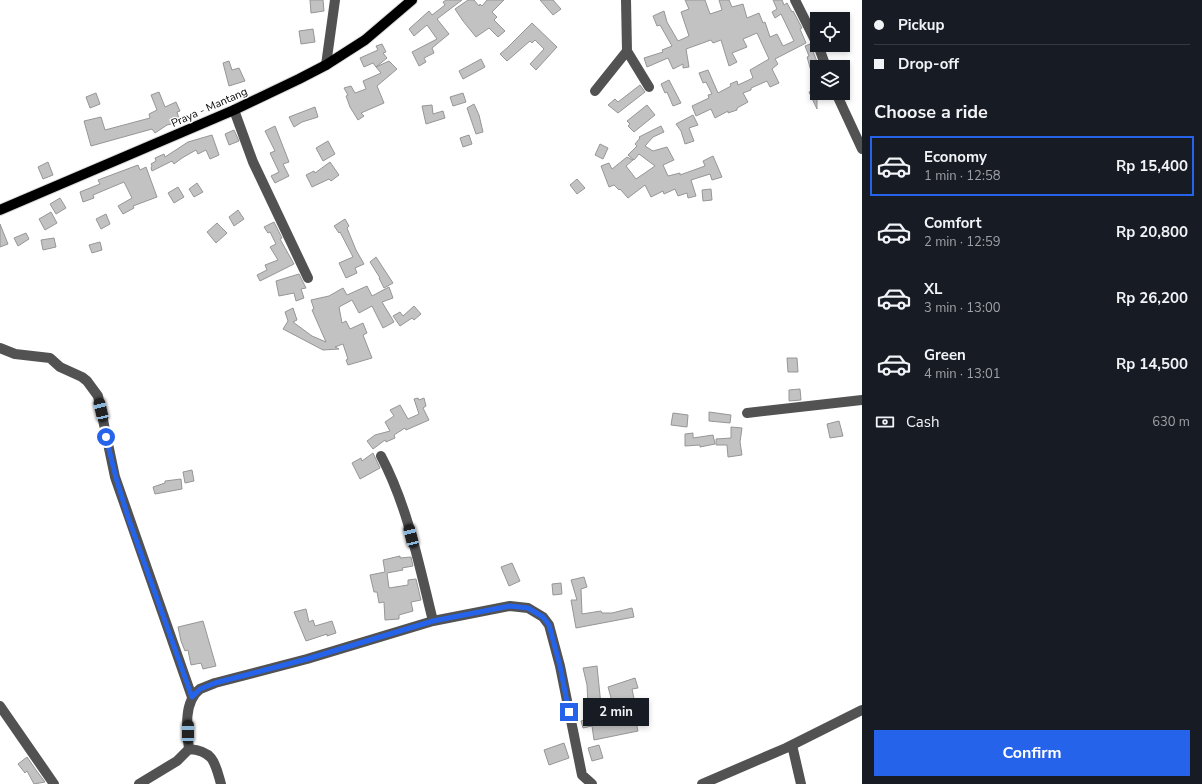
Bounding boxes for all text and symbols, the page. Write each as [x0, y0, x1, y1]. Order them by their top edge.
map controls [810, 12, 850, 100]
button: locate [810, 12, 850, 52]
text: Pickup [898, 15, 944, 35]
text: Drop-off [898, 54, 959, 74]
button: layers [810, 60, 850, 100]
street label: Praya - Mantang [169, 84, 250, 131]
text: Choose a ride [874, 100, 988, 124]
text: Economy [924, 147, 987, 167]
icon: car [876, 148, 912, 184]
text: Rp 15,400 [1116, 156, 1188, 176]
text: 1 min · 12:58 [924, 167, 1000, 185]
text: Comfort [924, 213, 981, 233]
icon: car [876, 214, 912, 250]
text: Rp 20,800 [1116, 222, 1188, 242]
text: 2 min · 12:59 [924, 233, 1000, 251]
text: XL [924, 279, 943, 299]
icon: car [876, 280, 912, 316]
text: Rp 26,200 [1116, 288, 1188, 308]
text: 3 min · 13:00 [924, 299, 1000, 317]
text: Green [924, 345, 966, 365]
icon: car [876, 346, 912, 382]
text: Rp 14,500 [1116, 354, 1188, 374]
text: 4 min · 13:01 [924, 365, 1000, 383]
car [92, 397, 110, 423]
icon: cash [874, 411, 896, 433]
text: Cash [906, 412, 940, 432]
text: 630 m [1152, 413, 1190, 431]
route start [97, 428, 115, 446]
car [402, 523, 420, 549]
callout: 2 min [583, 698, 649, 726]
route end [560, 703, 578, 721]
text: 2 min [599, 703, 633, 721]
car [182, 720, 194, 744]
button: Confirm [874, 730, 1190, 776]

